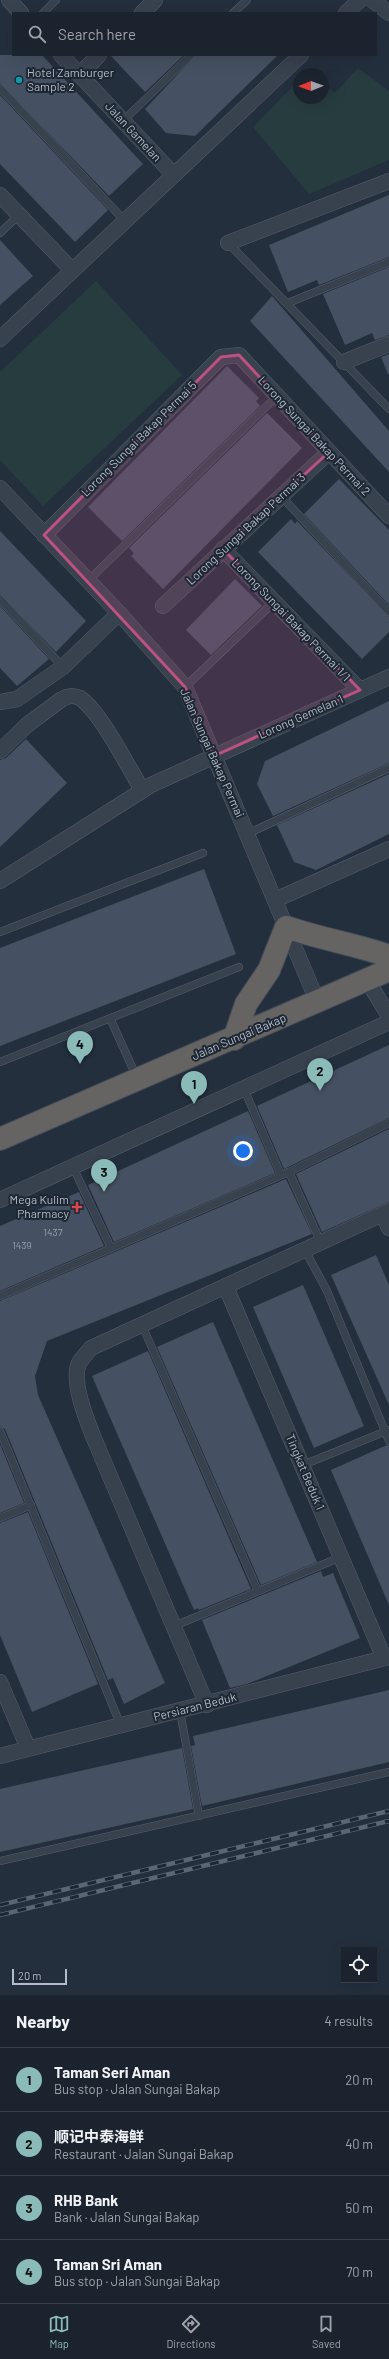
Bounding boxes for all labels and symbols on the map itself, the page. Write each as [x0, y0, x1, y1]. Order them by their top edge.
place label: Hotel Zamburger Sample 2 [27, 65, 115, 93]
north arrow [293, 68, 329, 104]
marker: Hotel Zamburger Sample 2 [14, 75, 24, 85]
street label: Jalan Gamelan [103, 99, 165, 164]
street label: Lorong Sungai Bakap Permai 2 [256, 373, 374, 498]
street label: Lorong Sungai Bakap Permai 5 [78, 378, 199, 499]
street label: Lorong Sungai Bakap Permai 3 [183, 469, 308, 587]
street label: Lorong Sungai Bakap Permai 1/1 [230, 555, 354, 683]
street label: Jalan Sungai Bakap Permai [178, 686, 248, 819]
street label: Lorong Gemelan 1 [256, 691, 345, 741]
street label: Jalan Sungai Bakap [189, 1010, 288, 1062]
pin: 4 [67, 1031, 93, 1064]
pin: 2 [307, 1058, 333, 1091]
pin: 1 [181, 1071, 207, 1104]
your location [233, 1141, 253, 1161]
pin: 3 [91, 1159, 117, 1192]
place label: Mega Kulim Pharmacy [10, 1192, 69, 1220]
marker: Mega Kulim Pharmacy [72, 1202, 82, 1212]
house number: 1437 [44, 1226, 63, 1238]
house number: 1439 [12, 1239, 32, 1251]
street label: Tingkat Beduk 1 [284, 1432, 328, 1512]
street label: Persiaran Beduk [152, 1689, 238, 1723]
scale bar [12, 1967, 67, 1986]

